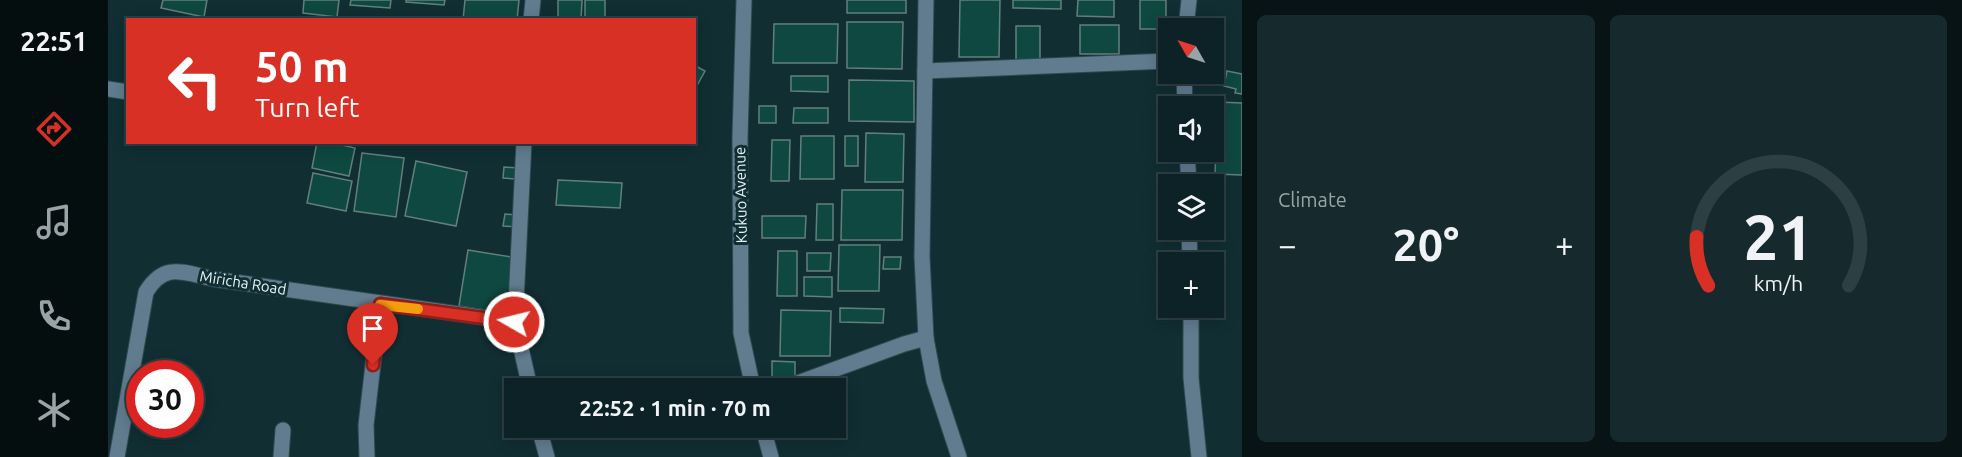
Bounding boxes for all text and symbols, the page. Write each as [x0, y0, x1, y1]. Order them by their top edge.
north arrow [1158, 18, 1224, 84]
map controls [1158, 18, 1224, 318]
text: 22:51 [20, 26, 88, 56]
icon: left [156, 42, 234, 120]
text: 50 m [255, 43, 349, 90]
text: Turn left [255, 92, 359, 122]
button: sound [1158, 96, 1224, 162]
icon: directions [33, 108, 75, 150]
street label: Kukuo Avenue [731, 147, 750, 243]
button: layers [1158, 174, 1224, 240]
text: Climate [1278, 188, 1347, 211]
icon: music [33, 201, 75, 243]
text: 21 [1743, 202, 1813, 272]
text: 20° [1392, 219, 1459, 270]
text: − [1278, 226, 1297, 263]
text: + [1555, 226, 1574, 263]
button: + [1158, 252, 1224, 318]
street label: Miricha Road [199, 267, 288, 298]
text: km/h [1753, 271, 1803, 295]
position arrow [482, 290, 546, 354]
icon: phone [33, 295, 75, 337]
pin [347, 303, 398, 365]
icon: arrive [356, 312, 389, 345]
speed limit sign: 30 [126, 360, 204, 438]
icon: climate [33, 389, 75, 431]
text: 22:52 · 1 min · 70 m [579, 395, 771, 420]

